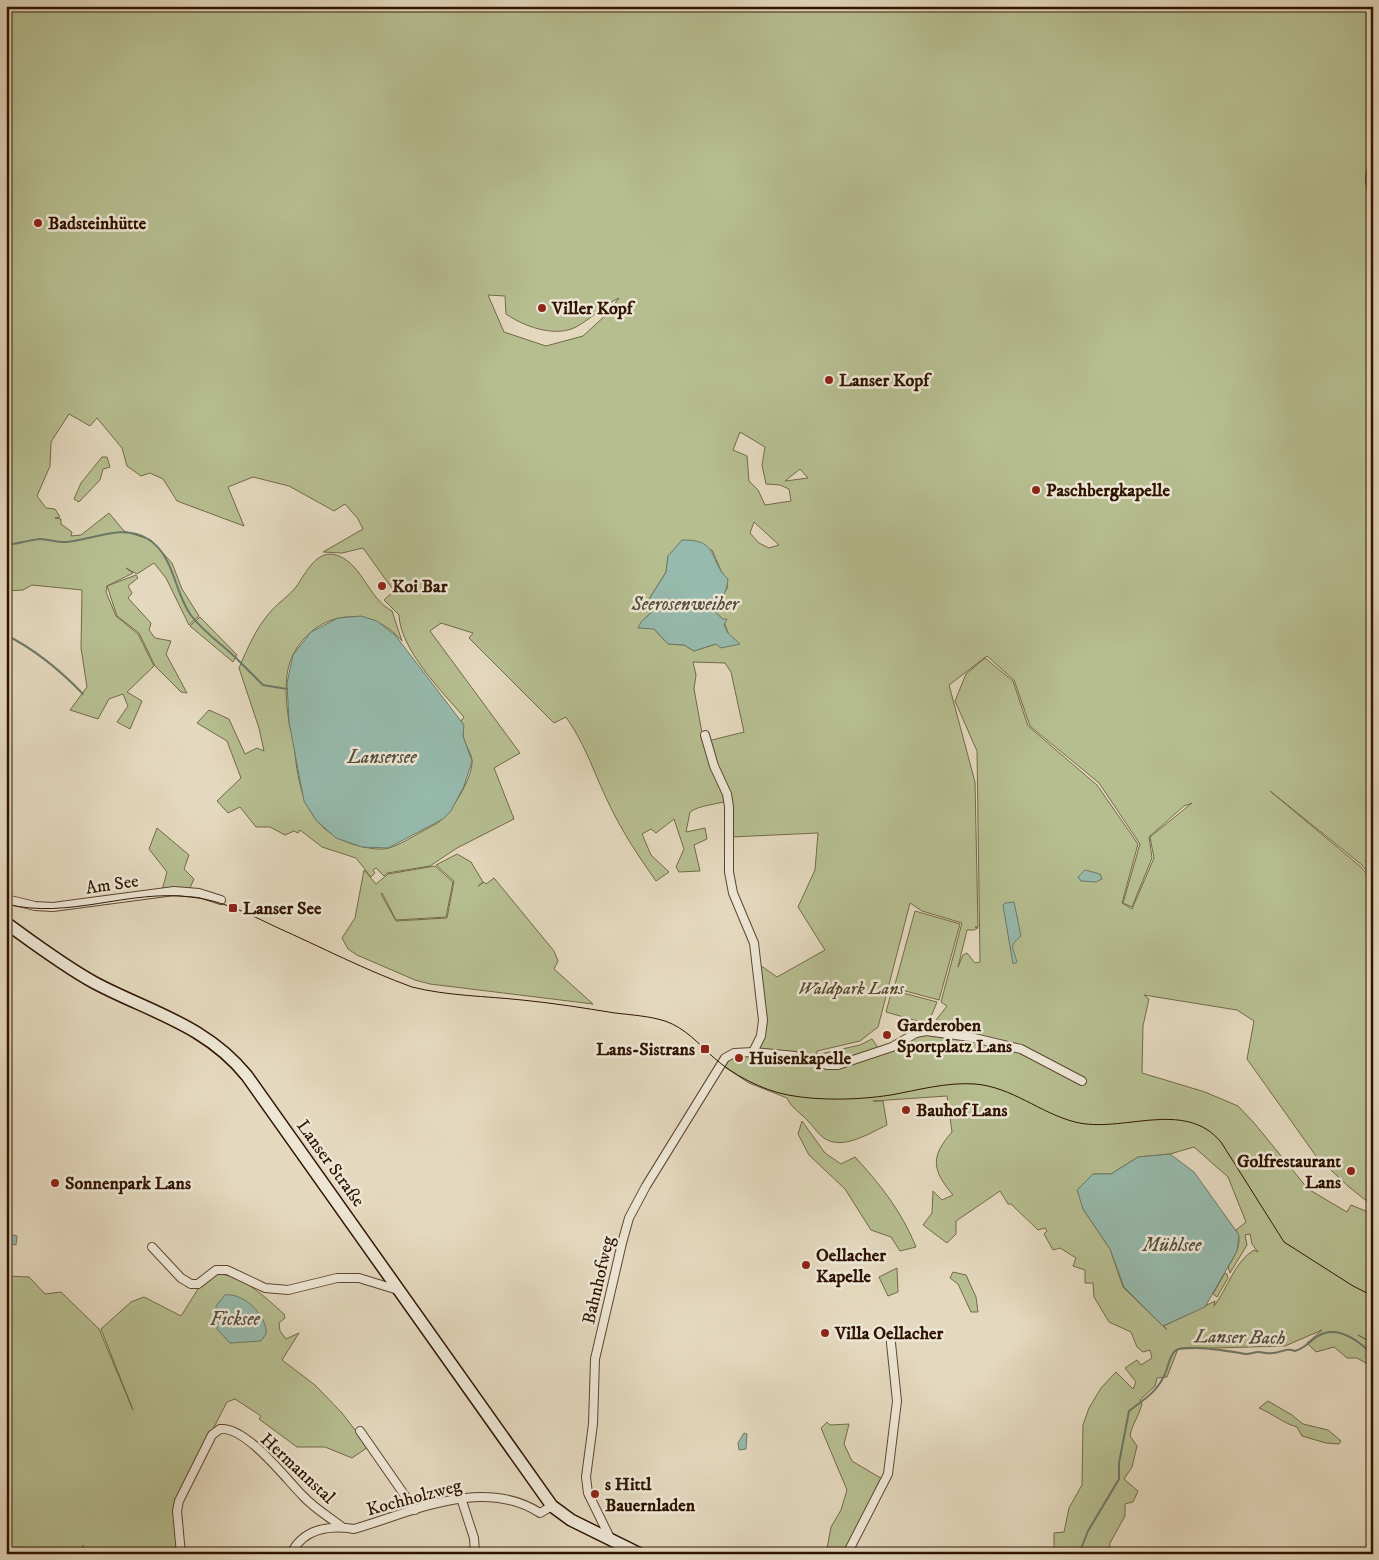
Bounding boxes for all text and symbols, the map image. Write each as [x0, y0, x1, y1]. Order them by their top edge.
place label: Badsteinhütte [48, 213, 147, 235]
marker: Badsteinhütte [32, 217, 44, 229]
place label: Viller Kopf [551, 298, 636, 320]
marker: Viller Kopf [536, 302, 548, 314]
place label: Lanser Kopf [839, 370, 932, 392]
marker: Lanser Kopf [823, 374, 835, 386]
place label: Paschbergkapelle [1046, 480, 1170, 502]
marker: Paschbergkapelle [1030, 484, 1042, 496]
place label: Koi Bar [392, 576, 448, 598]
marker: Koi Bar [376, 580, 388, 592]
water label: Seerosenweiher [630, 593, 741, 616]
water label: Lansersee [346, 746, 417, 769]
street label: Am See [84, 870, 140, 900]
place label: Lanser See [243, 898, 322, 920]
marker: Lanser See [227, 902, 239, 914]
park label: Waldpark Lans [798, 978, 904, 1000]
place label: Garderoben Sportplatz Lans [897, 1015, 1012, 1058]
marker: Garderoben Sportplatz Lans [881, 1029, 893, 1041]
place label: Lans-Sistrans [596, 1039, 695, 1061]
marker: Lans-Sistrans [699, 1043, 711, 1055]
place label: Huisenkapelle [749, 1048, 852, 1070]
marker: Huisenkapelle [733, 1052, 745, 1064]
place label: Bauhof Lans [916, 1100, 1007, 1122]
marker: Bauhof Lans [900, 1104, 912, 1116]
street label: Lanser Straße [291, 1116, 369, 1211]
place label: Golfrestaurant Lans [1237, 1151, 1341, 1194]
marker: Golfrestaurant Lans [1345, 1165, 1357, 1177]
place label: Sonnenpark Lans [65, 1173, 191, 1195]
marker: Sonnenpark Lans [49, 1177, 61, 1189]
street label: Bahnhofweg [578, 1234, 620, 1326]
water label: Mühlsee [1141, 1234, 1202, 1257]
place label: Oellacher Kapelle [816, 1245, 886, 1288]
marker: Oellacher Kapelle [800, 1259, 812, 1271]
water label: Ficksee [210, 1308, 261, 1331]
place label: Villa Oellacher [834, 1323, 943, 1345]
water label: Lanser Bach [1193, 1325, 1286, 1350]
marker: Villa Oellacher [819, 1327, 831, 1339]
street label: Hermannstal [256, 1429, 340, 1509]
place label: s Hittl Bauernladen [605, 1474, 696, 1517]
street label: Kochholzweg [364, 1475, 464, 1521]
marker: s Hittl Bauernladen [589, 1488, 601, 1500]

